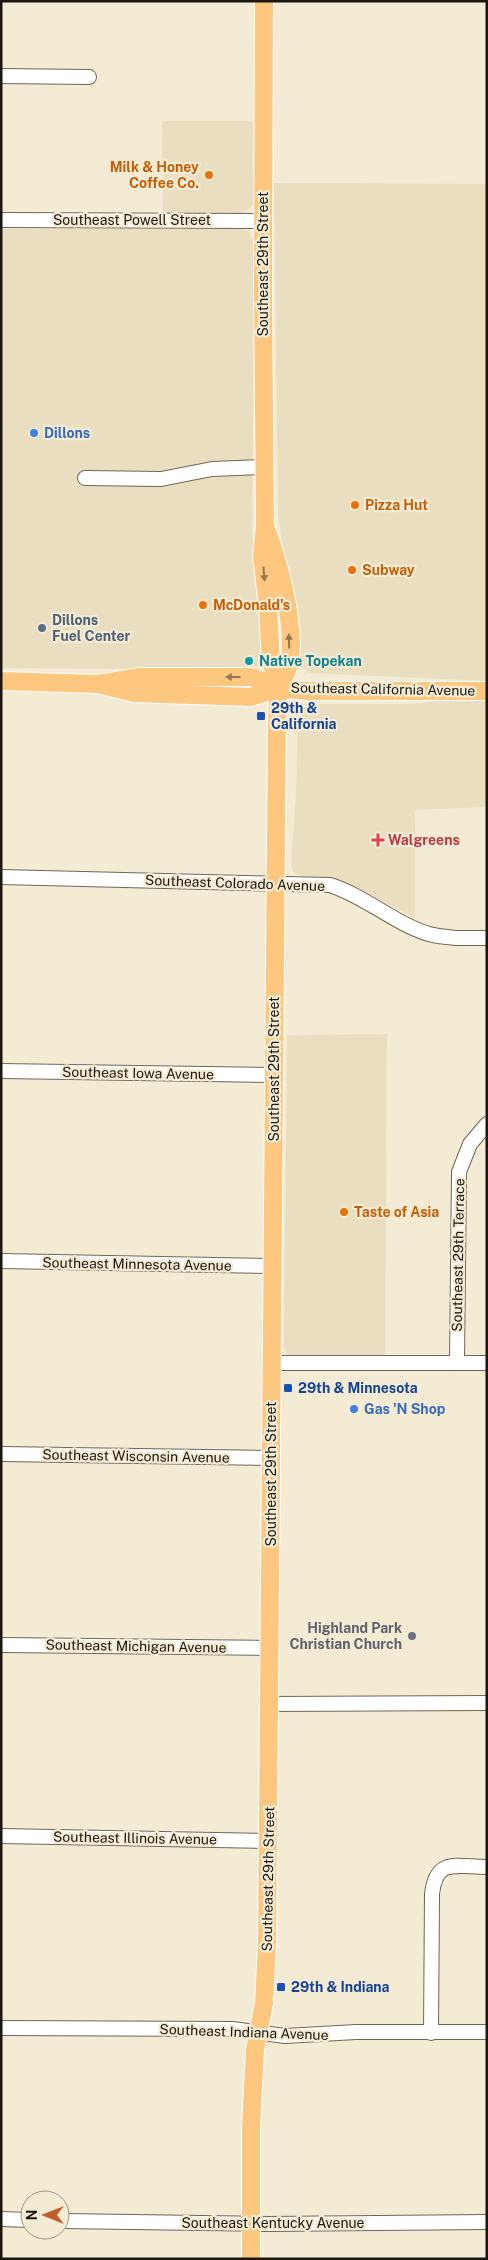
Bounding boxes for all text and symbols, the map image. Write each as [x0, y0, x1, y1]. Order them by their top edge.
place label: Milk & Honey Coffee Co. [110, 159, 199, 191]
marker: Milk & Honey Coffee Co. [203, 169, 215, 181]
street label: Southeast 29th Street [255, 191, 271, 337]
street label: Southeast Powell Street [53, 212, 211, 228]
place label: Dillons [44, 425, 90, 441]
marker: Dillons [28, 427, 40, 439]
place label: Pizza Hut [365, 497, 428, 513]
marker: Pizza Hut [349, 499, 361, 511]
place label: Subway [362, 562, 415, 578]
marker: Subway [346, 564, 358, 576]
one-way arrow [260, 567, 268, 583]
place label: McDonald's [213, 597, 290, 613]
marker: McDonald's [197, 599, 209, 611]
place label: Dillons Fuel Center [52, 612, 130, 644]
marker: Dillons Fuel Center [36, 622, 48, 634]
one-way arrow [285, 633, 293, 649]
place label: Native Topekan [259, 653, 362, 669]
marker: Native Topekan [243, 655, 255, 667]
one-way arrow [225, 673, 241, 681]
street label: Southeast California Avenue [291, 679, 476, 699]
place label: 29th & California [271, 700, 336, 732]
marker: 29th & California [255, 710, 267, 722]
place label: Walgreens [388, 832, 460, 848]
marker: Walgreens [372, 834, 384, 846]
street label: Southeast Colorado Avenue [145, 872, 325, 894]
street label: Southeast 29th Street [266, 996, 282, 1142]
street label: Southeast Iowa Avenue [62, 1064, 214, 1082]
street label: Southeast 29th Terrace [449, 1178, 467, 1332]
place label: Taste of Asia [354, 1204, 439, 1220]
marker: Taste of Asia [338, 1206, 350, 1218]
street label: Southeast Minnesota Avenue [42, 1254, 232, 1274]
place label: 29th & Minnesota [298, 1380, 418, 1396]
marker: 29th & Minnesota [282, 1382, 294, 1394]
street label: Southeast 29th Street [263, 1401, 279, 1547]
place label: Gas 'N Shop [364, 1401, 445, 1417]
marker: Gas 'N Shop [348, 1403, 360, 1415]
street label: Southeast Wisconsin Avenue [42, 1446, 230, 1466]
place label: Highland Park Christian Church [289, 1620, 402, 1652]
marker: Highland Park Christian Church [406, 1630, 418, 1642]
street label: Southeast Michigan Avenue [45, 1636, 227, 1656]
street label: Southeast 29th Street [259, 1806, 277, 1952]
street label: Southeast Illinois Avenue [53, 1829, 217, 1847]
place label: 29th & Indiana [291, 1979, 390, 1995]
marker: 29th & Indiana [275, 1981, 287, 1993]
street label: Southeast Indiana Avenue [159, 2021, 329, 2043]
north arrow [20, 2190, 70, 2240]
text: N [24, 2210, 40, 2220]
street label: Southeast Kentucky Avenue [181, 2215, 365, 2231]

